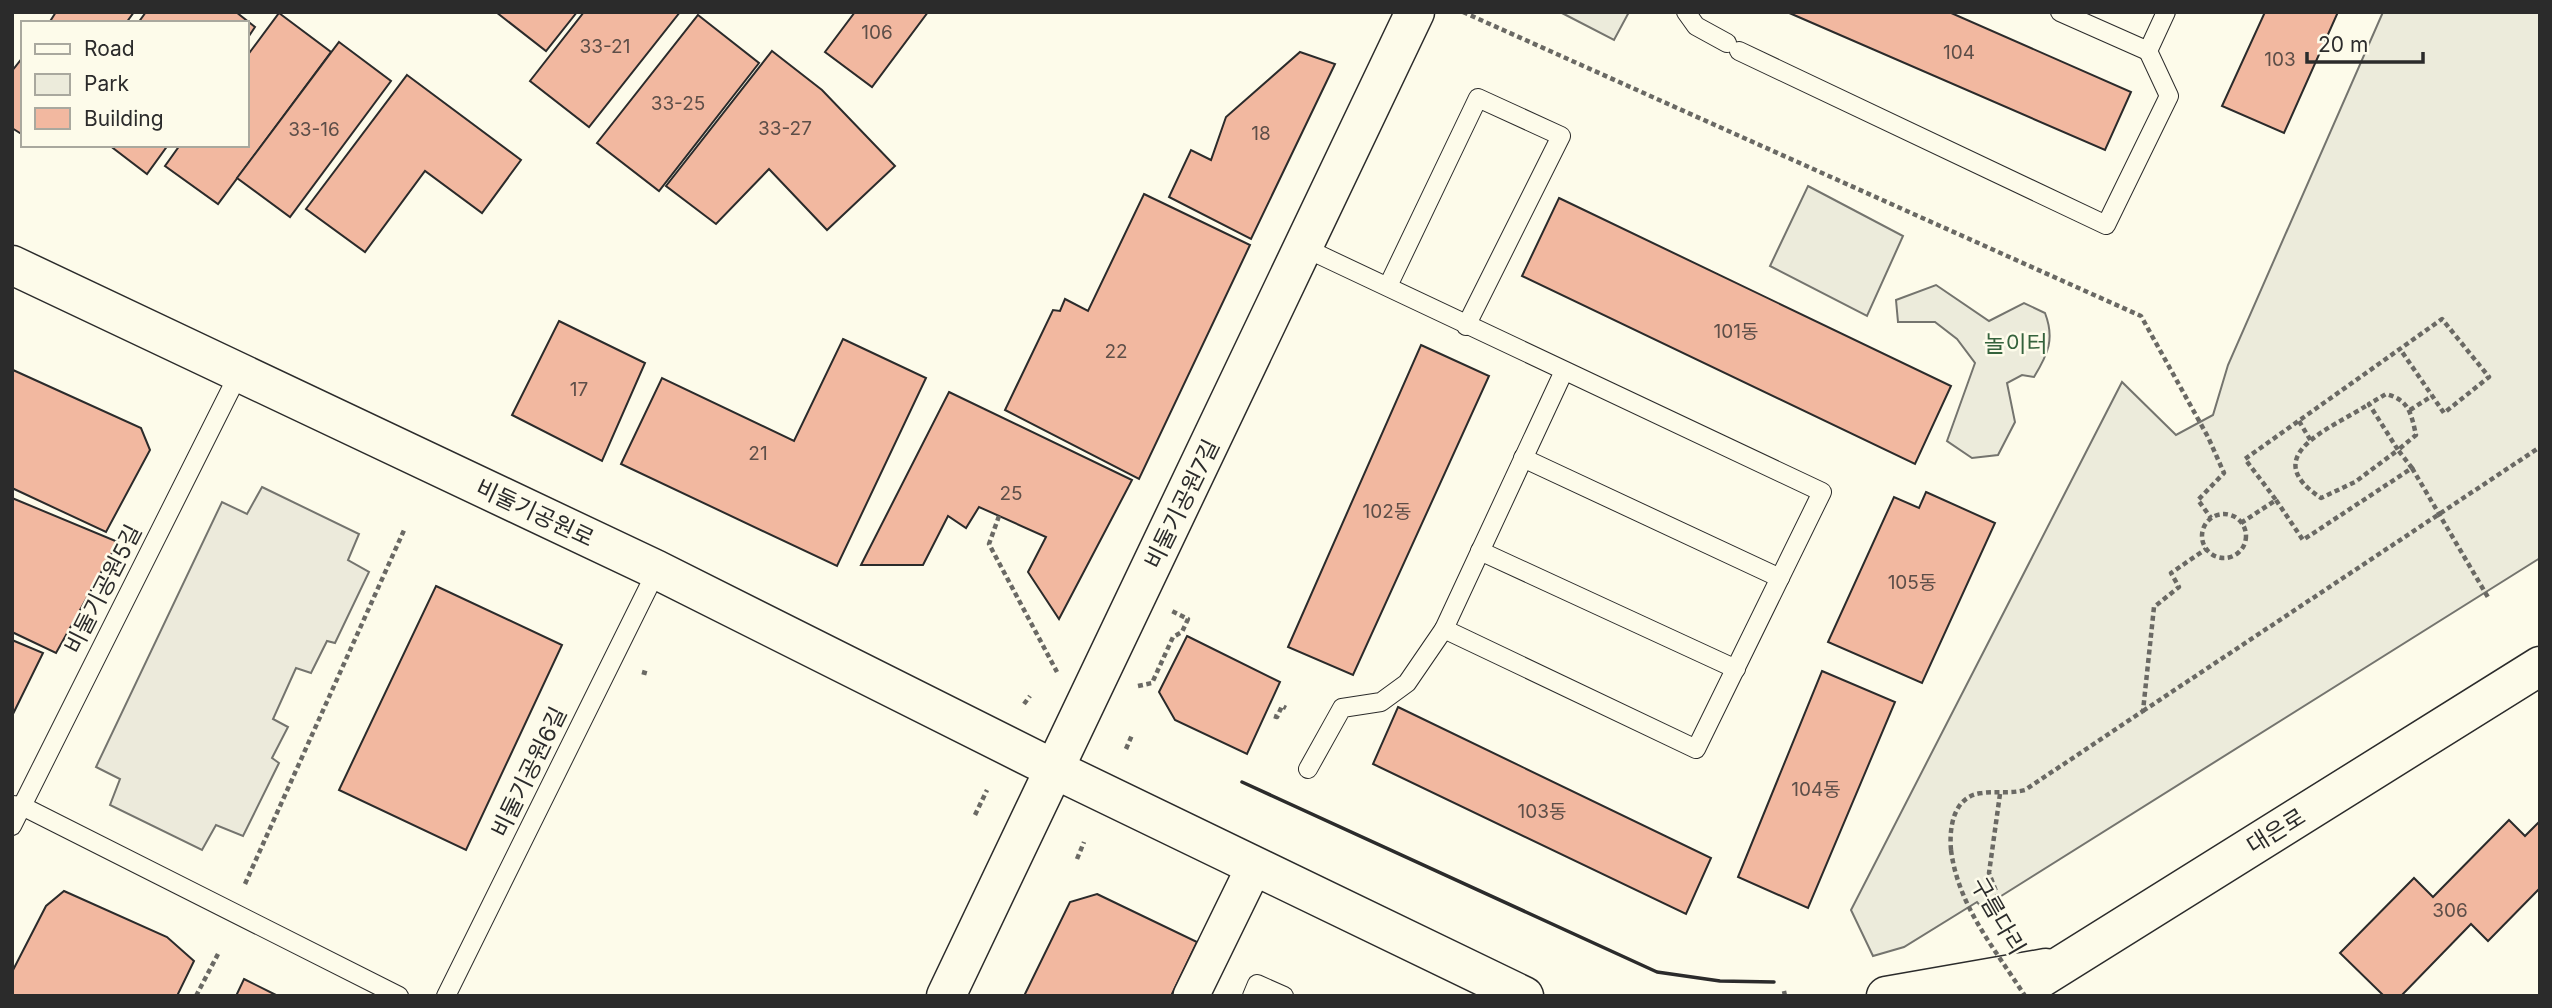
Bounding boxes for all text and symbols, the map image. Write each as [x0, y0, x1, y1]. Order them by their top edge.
legend [21, 21, 248, 147]
house number: 106 [861, 21, 893, 44]
scale bar [2307, 21, 2422, 65]
text: 20 m [2318, 32, 2368, 57]
house number: 33-21 [580, 35, 630, 58]
text: Road [84, 36, 135, 61]
house number: 104 [1943, 41, 1975, 64]
house number: 103 [2264, 48, 2296, 71]
text: Park [84, 71, 129, 96]
house number: 33-25 [651, 92, 705, 115]
text: Building [84, 106, 164, 131]
house number: 33-27 [758, 117, 812, 140]
house number: 33-16 [288, 118, 340, 141]
house number: 18 [1251, 122, 1271, 145]
house number: 101동 [1714, 320, 1758, 343]
park label: 놀이터 [1984, 330, 2048, 358]
house number: 22 [1104, 340, 1128, 363]
house number: 17 [570, 378, 588, 401]
street label: 비둘기공원7길 [1139, 435, 1225, 573]
house number: 21 [748, 442, 768, 465]
street label: 비둘기공원로 [472, 473, 598, 553]
house number: 25 [999, 482, 1023, 505]
house number: 102동 [1363, 500, 1411, 523]
street label: 비둘기공원5길 [59, 520, 147, 658]
house number: 105동 [1888, 571, 1936, 594]
street label: 비둘기공원6길 [485, 702, 573, 842]
house number: 104동 [1791, 778, 1841, 801]
house number: 103동 [1518, 800, 1566, 823]
street label: 대은로 [2242, 802, 2310, 860]
street label: 구름다리 [1965, 872, 2031, 960]
house number: 306 [2432, 899, 2468, 922]

